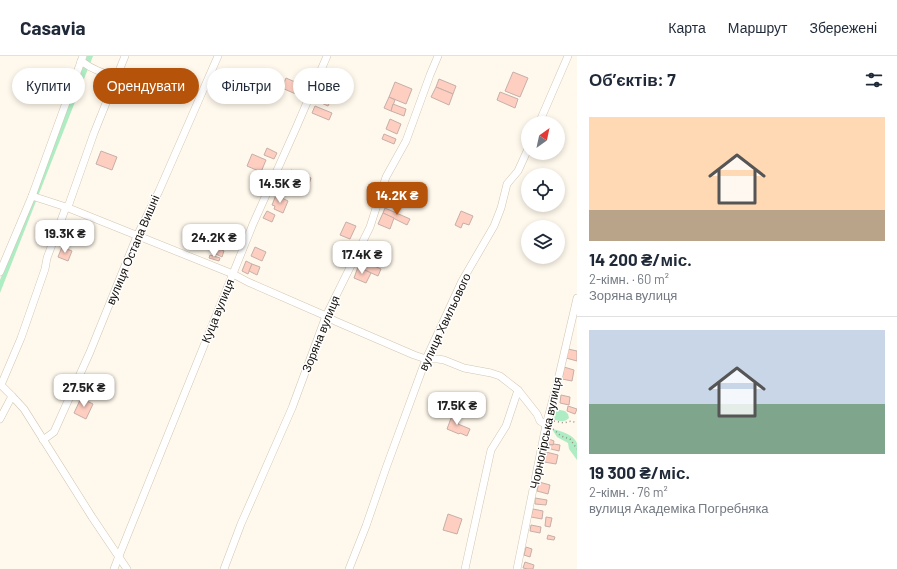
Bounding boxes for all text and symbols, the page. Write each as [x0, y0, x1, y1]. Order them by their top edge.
text: Casavia [20, 16, 86, 39]
text: Карта [668, 19, 706, 36]
text: Маршрут [728, 19, 787, 36]
text: Збережені [809, 19, 877, 36]
chip: Купити [12, 68, 85, 104]
chip: Орендувати [93, 68, 199, 104]
chip: Фільтри [207, 68, 285, 104]
chip: Нове [293, 68, 354, 104]
text: Об’єктів: 7 [589, 69, 676, 89]
icon: filters [863, 69, 885, 91]
north arrow [521, 116, 565, 160]
map controls [521, 116, 565, 264]
icon: home [701, 143, 773, 215]
button: locate [521, 168, 565, 212]
pin: 14.5K ₴ [243, 170, 317, 204]
text: 14.5K ₴ [259, 175, 301, 191]
pin: 14.2K ₴ [360, 182, 434, 216]
text: 14.2K ₴ [376, 187, 418, 203]
street label: вулиця Остапа Вишні [103, 193, 162, 307]
pin: 19.3K ₴ [28, 220, 102, 254]
button: layers [521, 220, 565, 264]
pin: 24.2K ₴ [177, 224, 251, 258]
text: 19.3K ₴ [44, 225, 86, 241]
text: 24.2K ₴ [191, 229, 237, 245]
pin: 17.4K ₴ [325, 241, 399, 275]
text: 17.4K ₴ [342, 246, 382, 262]
text: 14 200 ₴/міс. [589, 249, 692, 269]
street label: вулиця Хвильового [415, 270, 474, 373]
text: 2-кімн. · 60 m² [589, 271, 669, 287]
street label: Куца вулиця [198, 277, 237, 345]
text: Зоряна вулиця [589, 287, 677, 303]
street label: Зоряна вулиця [298, 293, 343, 374]
icon: home [701, 356, 773, 428]
pin: 27.5K ₴ [47, 374, 121, 408]
street label: Чорногірська вулиця [526, 376, 565, 490]
text: 27.5K ₴ [63, 379, 105, 395]
pin: 17.5K ₴ [420, 392, 494, 426]
text: 17.5K ₴ [437, 397, 477, 413]
text: 19 300 ₴/міс. [589, 462, 690, 482]
text: 2-кімн. · 76 m² [589, 484, 668, 500]
text: вулиця Академіка Погребняка [589, 500, 769, 516]

